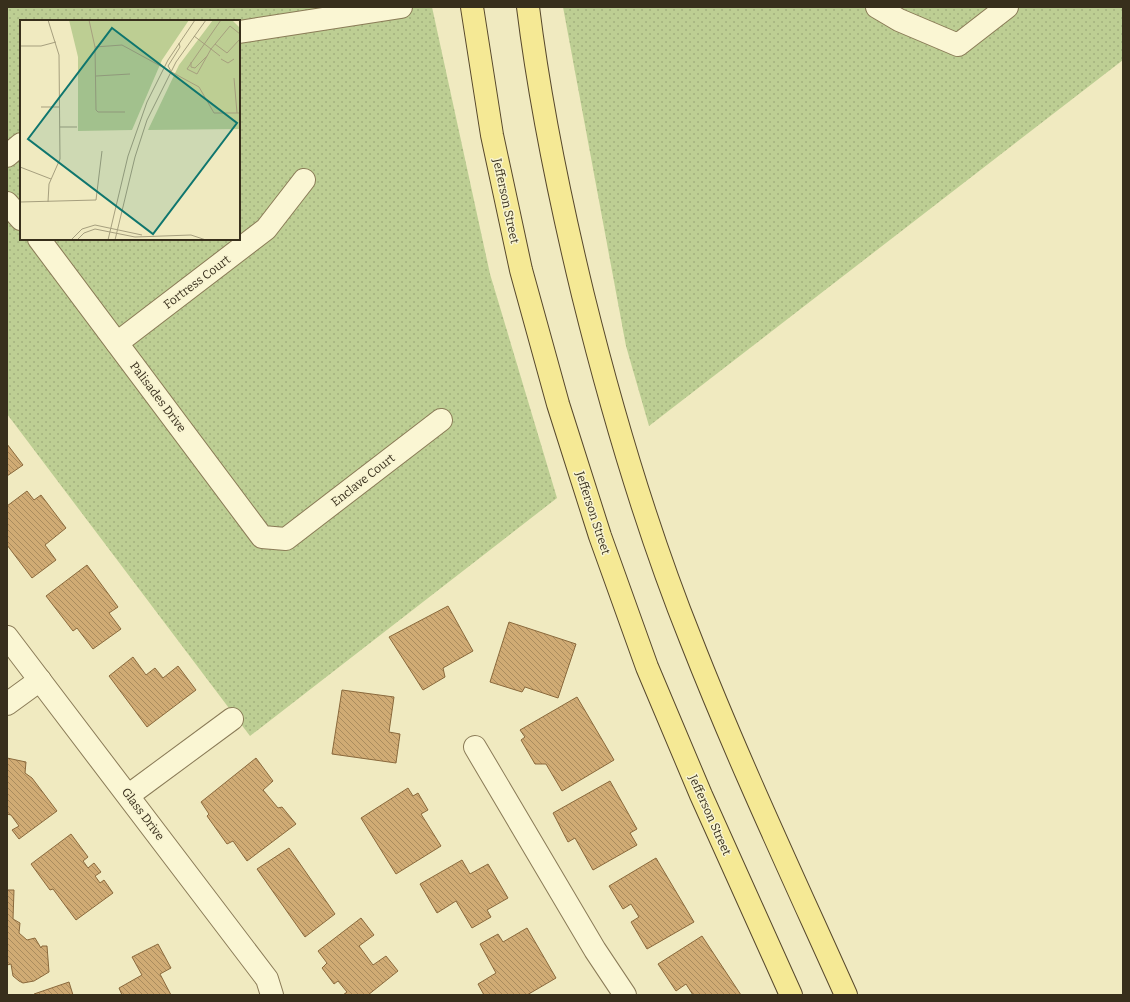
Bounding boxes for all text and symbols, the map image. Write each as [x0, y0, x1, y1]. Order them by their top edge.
inset map [20, 20, 240, 240]
street label: Jefferson Street [490, 156, 522, 245]
street label: Fortress Court [161, 252, 234, 312]
street label: Palisades Drive [127, 359, 189, 435]
street label: Enclave Court [328, 450, 398, 509]
street label: Jefferson Street [573, 469, 613, 557]
street label: Jefferson Street [686, 772, 734, 858]
street label: Glass Drive [119, 785, 167, 843]

